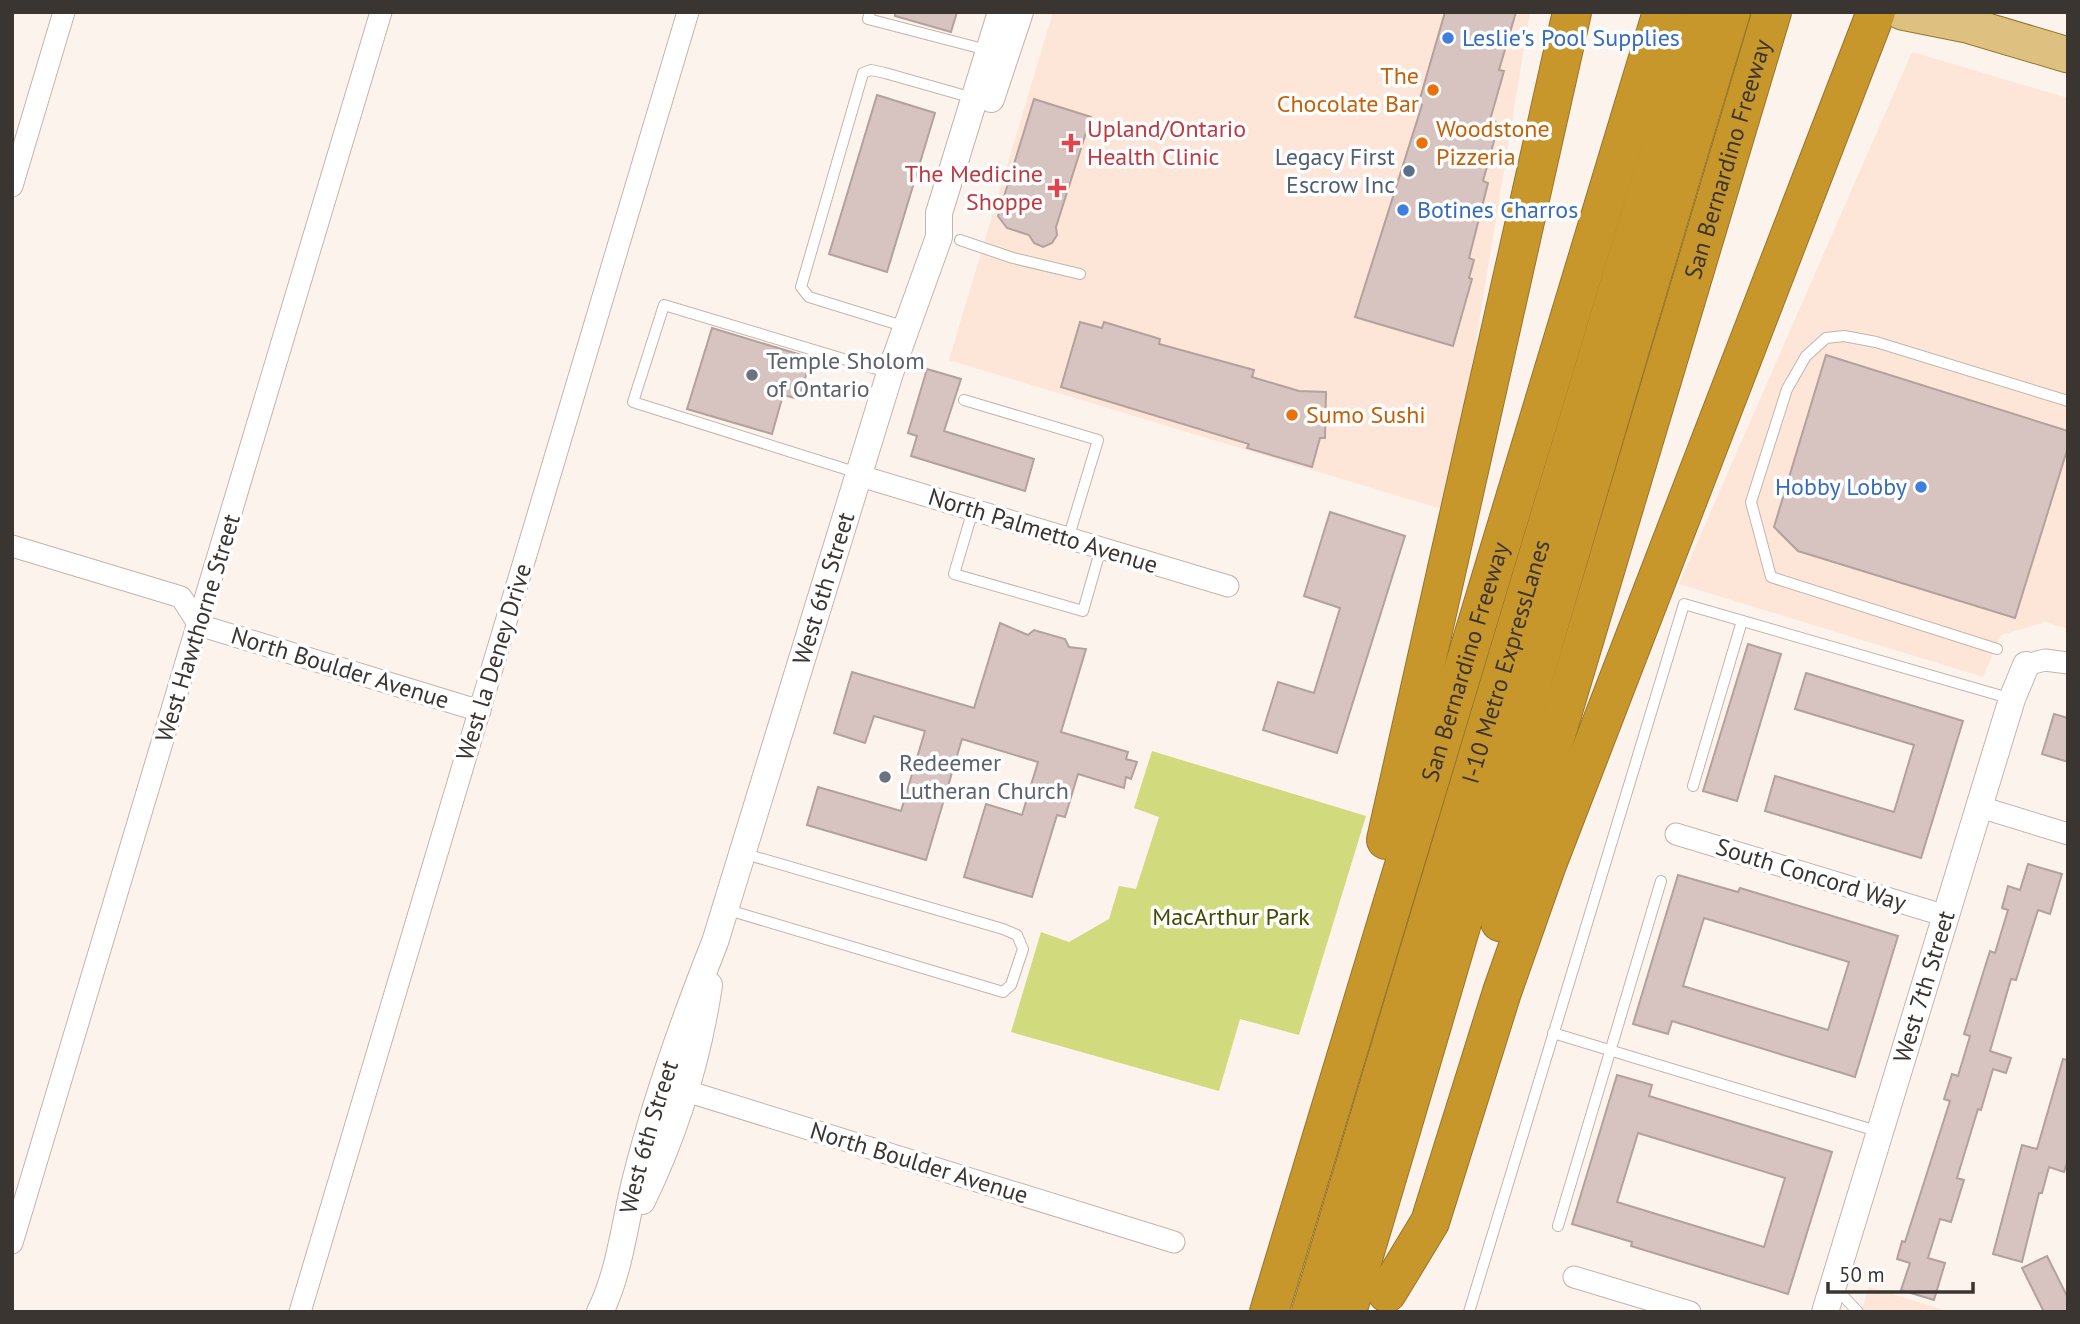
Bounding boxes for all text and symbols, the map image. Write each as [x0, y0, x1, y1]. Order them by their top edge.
place label: Leslie's Pool Supplies [1462, 22, 1680, 53]
marker: Leslie's Pool Supplies [1440, 30, 1456, 46]
street label: San Bernardino Freeway [1677, 36, 1778, 283]
place label: The Chocolate Bar [1277, 60, 1419, 119]
marker: The Chocolate Bar [1425, 82, 1441, 98]
place label: Upland/Ontario Health Clinic [1087, 113, 1246, 172]
place label: Woodstone Pizzeria [1436, 113, 1550, 172]
marker: Upland/Ontario Health Clinic [1061, 133, 1081, 153]
marker: Woodstone Pizzeria [1414, 135, 1430, 151]
place label: Legacy First Escrow Inc [1275, 141, 1395, 200]
place label: The Medicine Shoppe [905, 158, 1043, 217]
marker: Legacy First Escrow Inc [1401, 163, 1417, 179]
marker: The Medicine Shoppe [1049, 180, 1065, 196]
place label: Botines Charros [1417, 194, 1578, 225]
marker: Botines Charros [1395, 202, 1411, 218]
place label: Temple Sholom of Ontario [766, 345, 925, 404]
marker: Temple Sholom of Ontario [744, 367, 760, 383]
place label: Sumo Sushi [1306, 399, 1426, 430]
marker: Sumo Sushi [1284, 407, 1300, 423]
place label: Hobby Lobby [1775, 471, 1907, 502]
marker: Hobby Lobby [1913, 479, 1929, 495]
street label: North Palmetto Avenue [925, 481, 1162, 580]
street label: West 6th Street [785, 508, 861, 668]
street label: West Hawthorne Street [148, 510, 247, 746]
street label: I-10 Metro ExpressLanes [1454, 536, 1557, 787]
street label: San Bernardino Freeway [1414, 538, 1516, 785]
street label: West la Deney Drive [449, 560, 538, 764]
street label: North Boulder Avenue [227, 620, 453, 715]
place label: Redeemer Lutheran Church [899, 747, 1069, 806]
marker: Redeemer Lutheran Church [877, 769, 893, 785]
street label: South Concord Way [1712, 831, 1910, 918]
park label: MacArthur Park [1152, 901, 1310, 932]
street label: West 7th Street [1886, 907, 1962, 1066]
street label: West 6th Street [612, 1056, 685, 1216]
street label: North Boulder Avenue [806, 1115, 1032, 1210]
scale bar [1828, 1250, 1973, 1294]
text: 50 m [1839, 1261, 1885, 1288]

